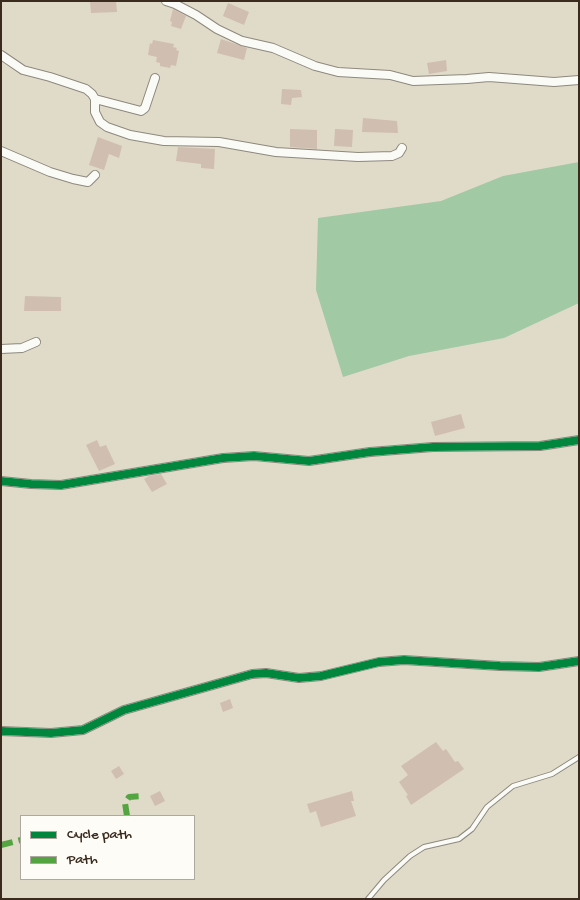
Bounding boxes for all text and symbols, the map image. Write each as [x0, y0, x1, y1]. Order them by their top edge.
legend [20, 815, 195, 880]
text: Cycle path [67, 826, 132, 844]
text: Path [67, 851, 98, 869]

